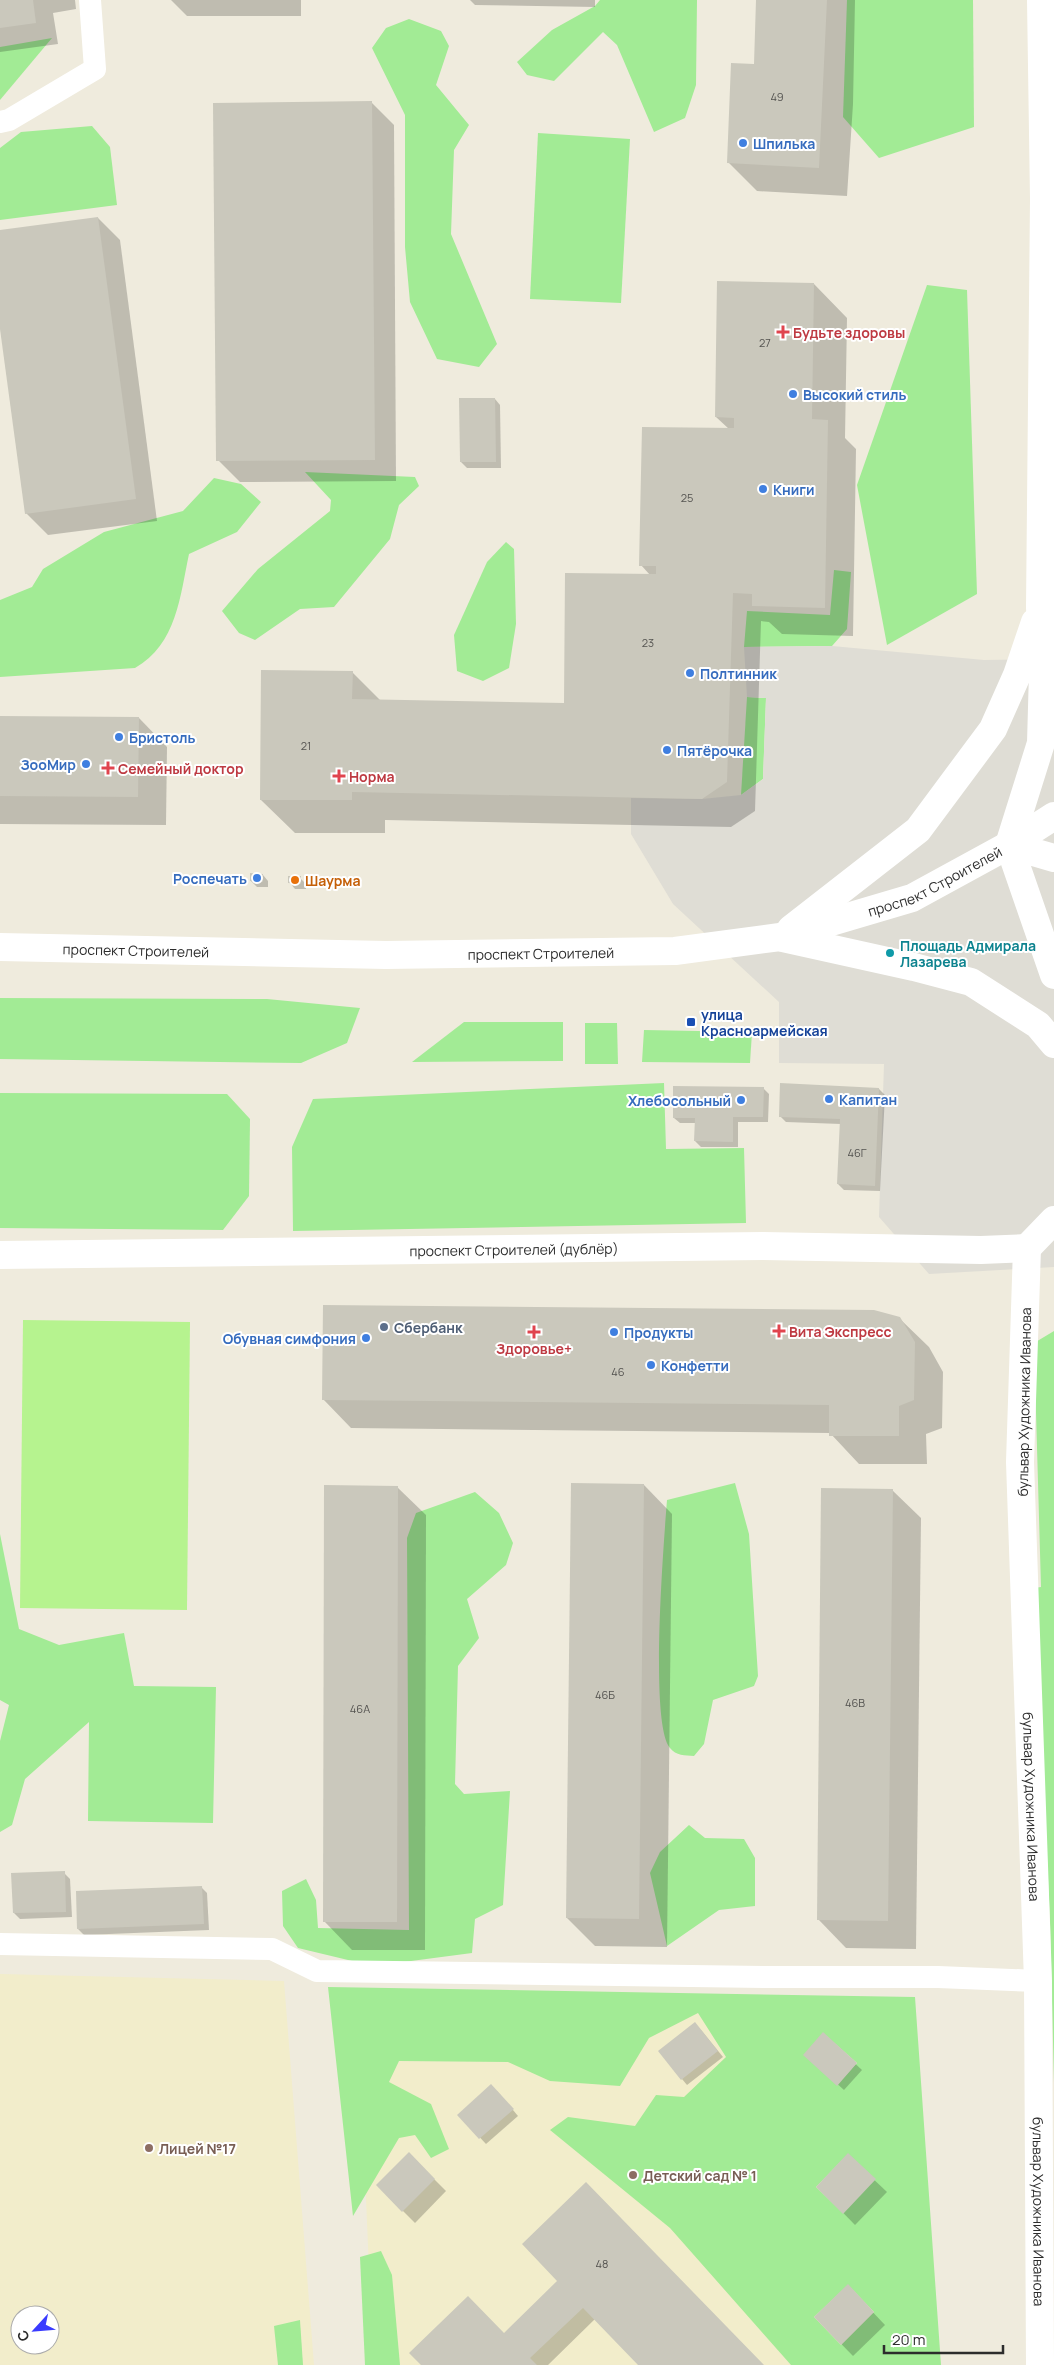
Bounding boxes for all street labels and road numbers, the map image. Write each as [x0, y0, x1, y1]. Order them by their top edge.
street label: проспект Строителей [865, 841, 1005, 920]
street label: проспект Строителей [63, 939, 209, 961]
street label: проспект Строителей [468, 942, 614, 963]
street label: проспект Строителей (дублёр) [409, 1238, 619, 1260]
street label: бульвар Художника Иванова [1013, 1307, 1035, 1497]
street label: бульвар Художника Иванова [1019, 1712, 1045, 1902]
street label: бульвар Художника Иванова [1029, 2117, 1049, 2306]

